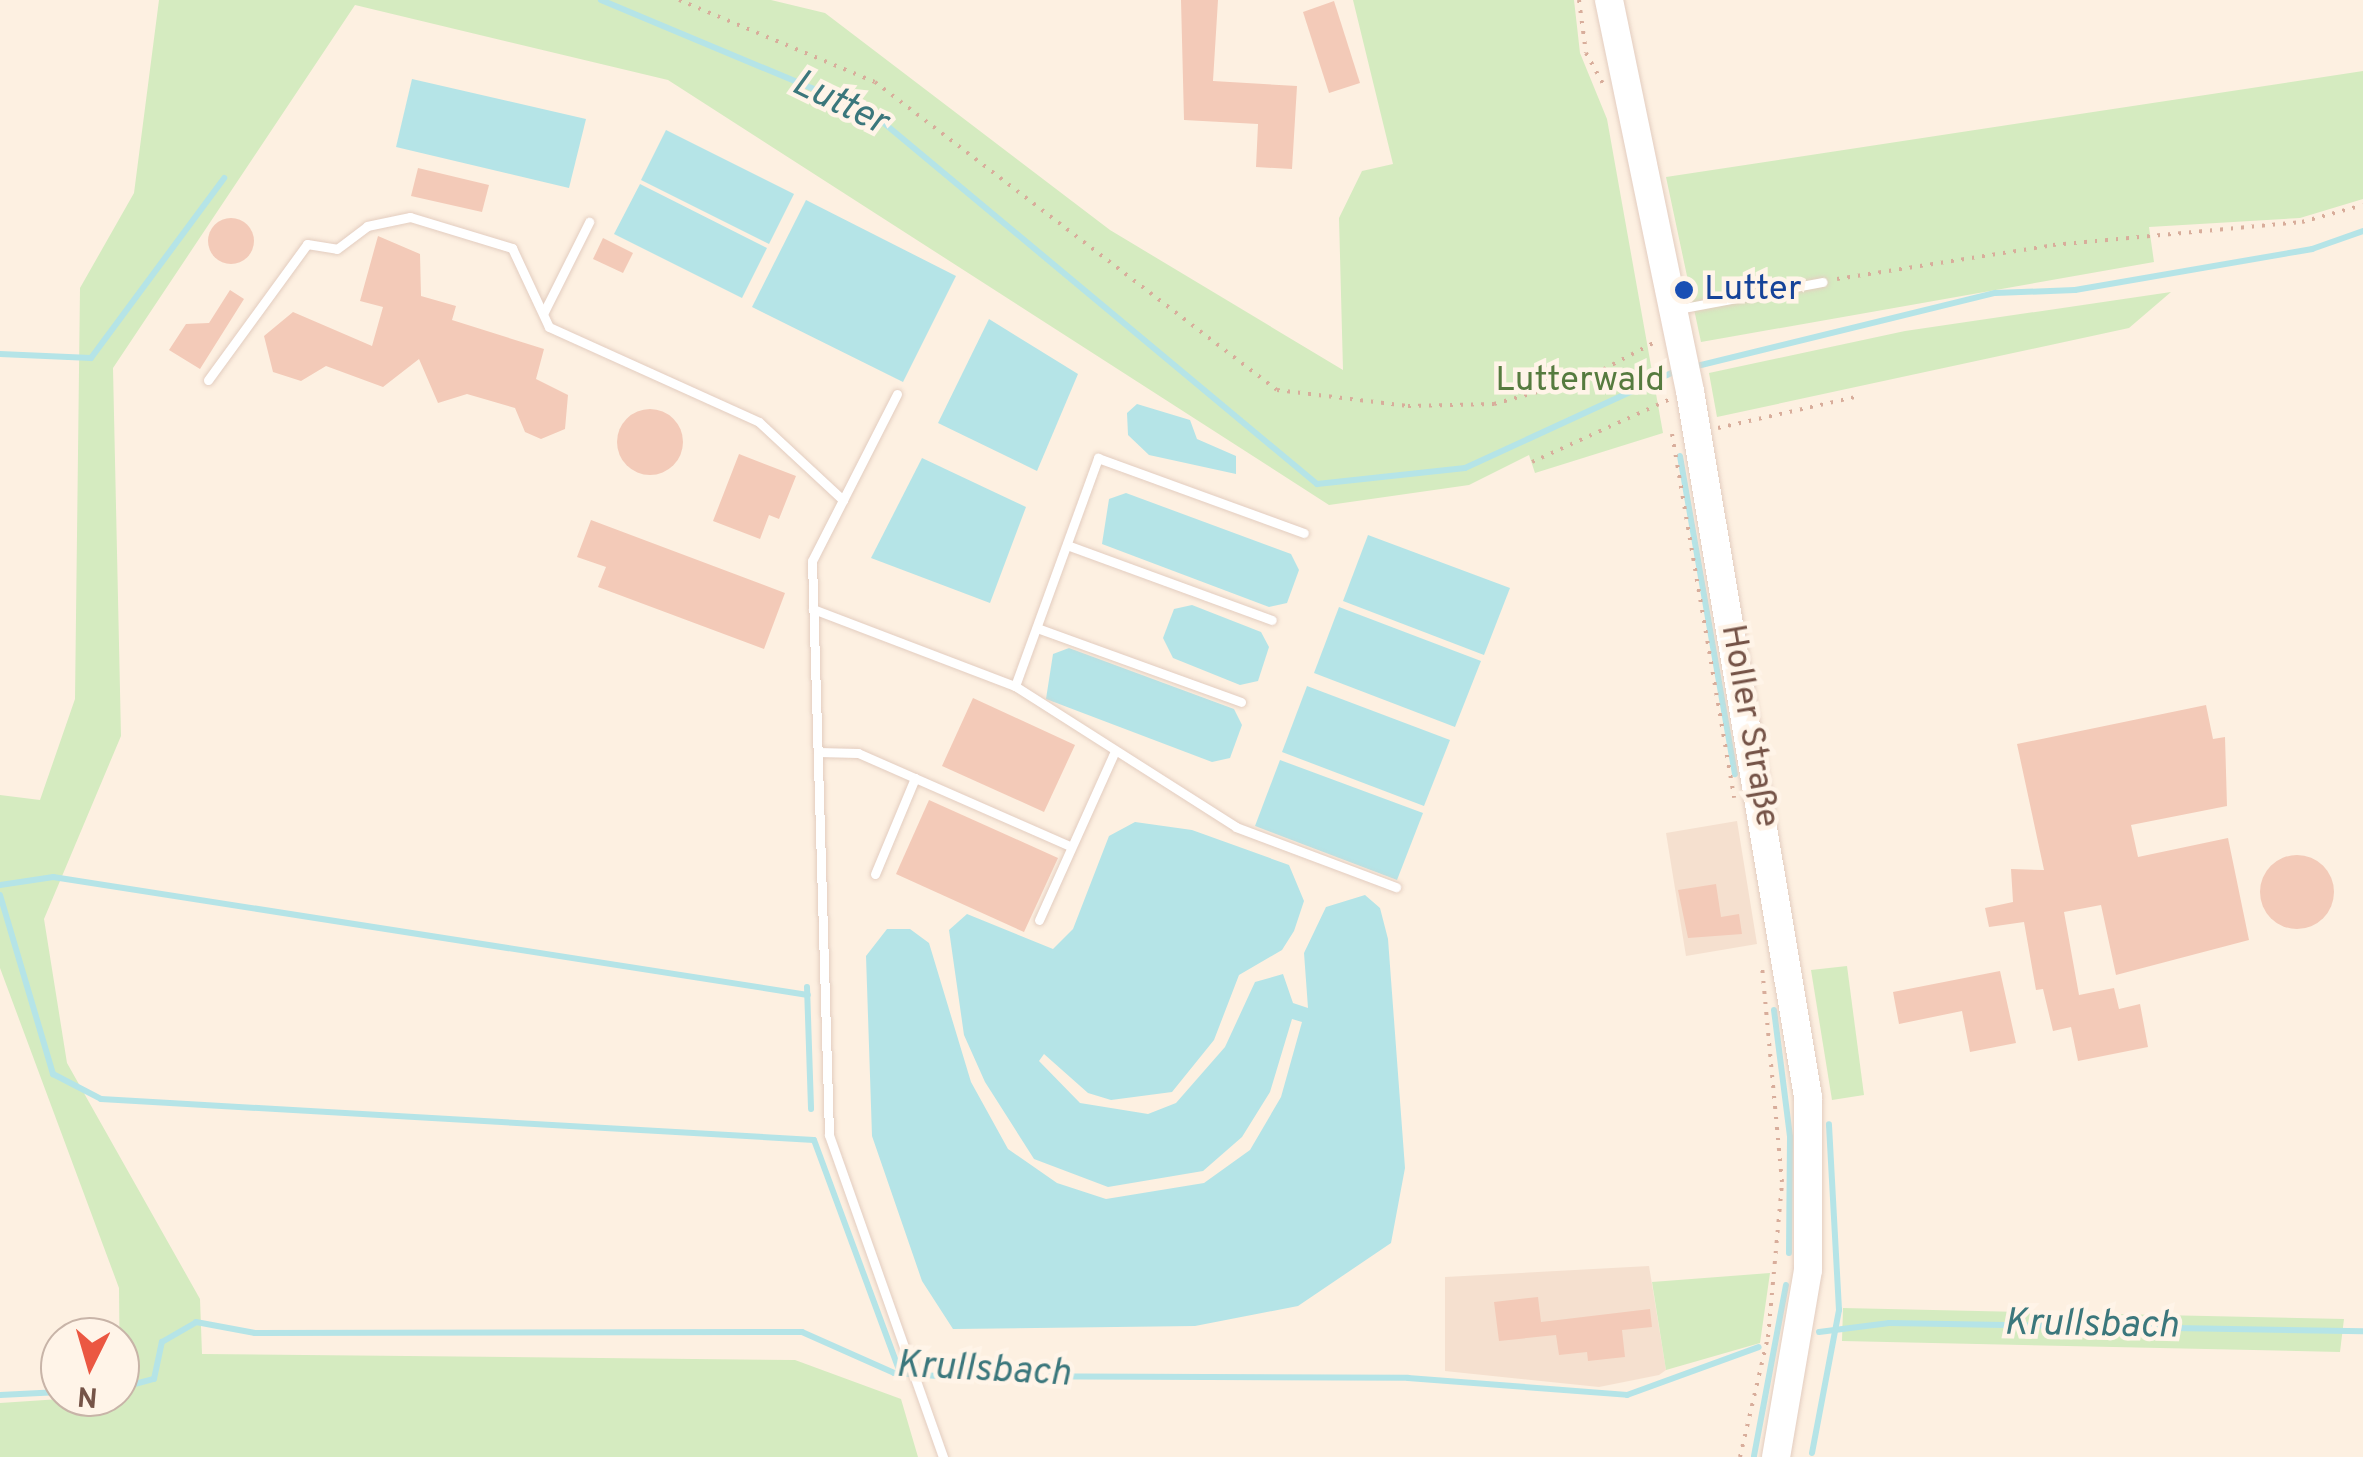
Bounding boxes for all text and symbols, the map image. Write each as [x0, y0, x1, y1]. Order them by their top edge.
water label: Lutter [784, 61, 894, 147]
place label: Lutter [1704, 269, 1802, 311]
marker: Lutter [1673, 279, 1695, 301]
park label: Lutterwald [1495, 360, 1665, 402]
street label: Holler Straße [1710, 621, 1788, 831]
water label: Krullsbach [2003, 1302, 2179, 1350]
north arrow [40, 1317, 140, 1417]
water label: Krullsbach [895, 1344, 1071, 1398]
text: N [76, 1376, 99, 1414]

